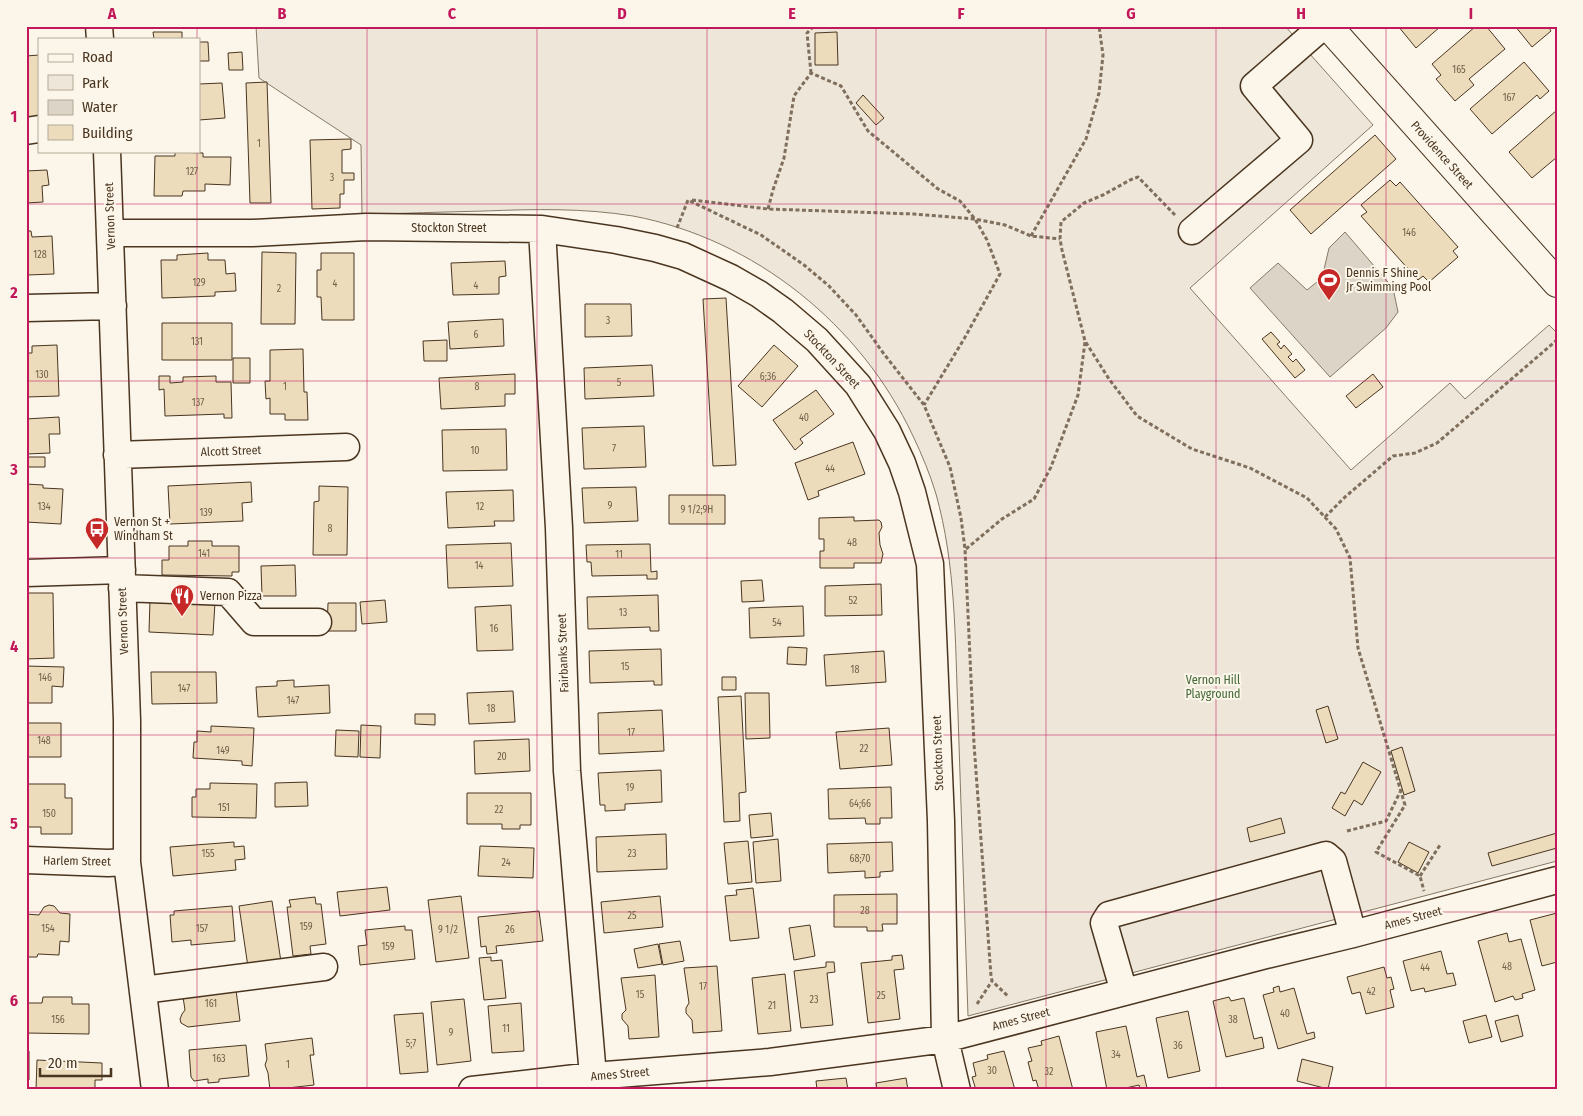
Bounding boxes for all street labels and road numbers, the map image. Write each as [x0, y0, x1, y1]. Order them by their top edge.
street label: Providence Street [1408, 118, 1476, 192]
street label: Vernon Street [102, 182, 118, 250]
street label: Stockton Street [411, 221, 487, 235]
street label: Stockton Street [801, 327, 863, 391]
street label: Alcott Street [200, 443, 262, 459]
street label: Vernon Street [115, 587, 131, 655]
street label: Fairbanks Street [555, 613, 571, 693]
street label: Stockton Street [930, 715, 946, 791]
street label: Harlem Street [43, 853, 111, 869]
street label: Ames Street [1383, 904, 1443, 932]
street label: Ames Street [991, 1005, 1051, 1033]
street label: Ames Street [590, 1064, 650, 1084]

